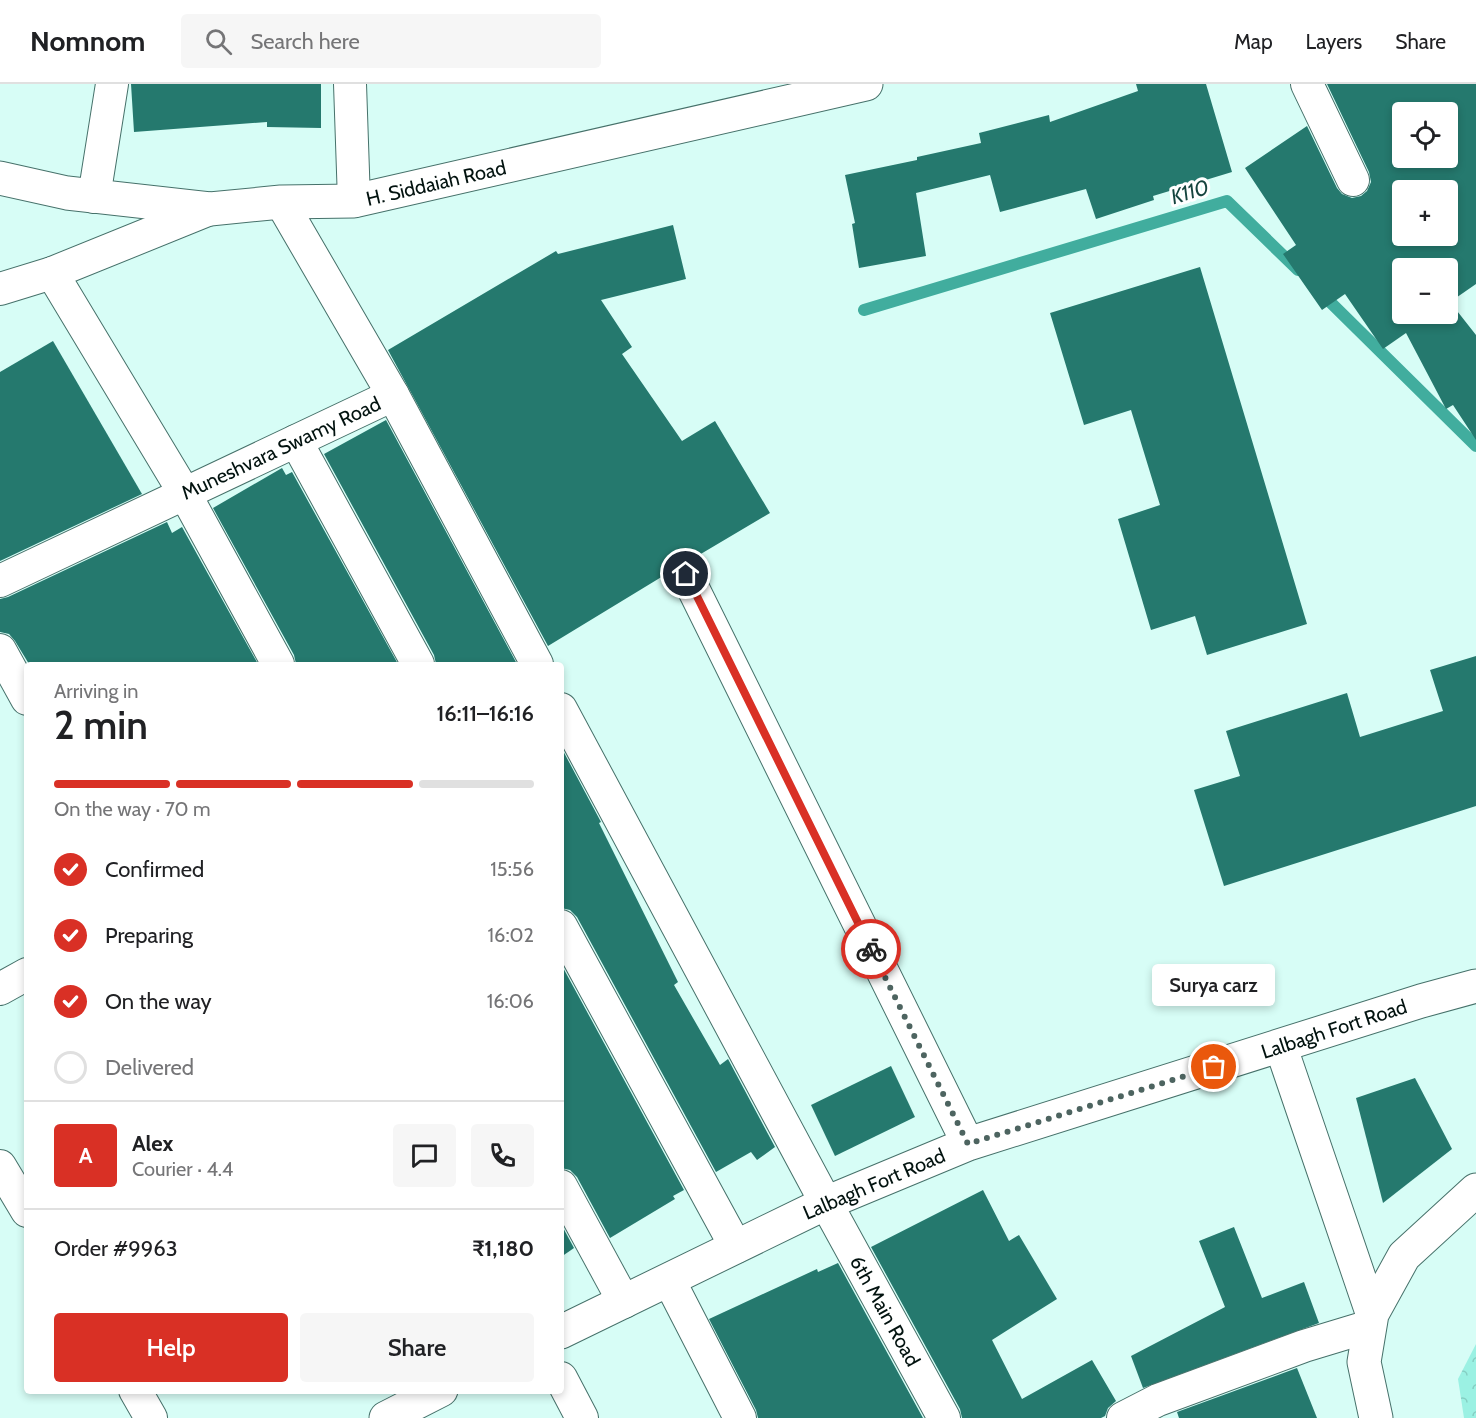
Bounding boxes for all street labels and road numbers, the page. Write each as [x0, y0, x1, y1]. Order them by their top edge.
street label: H. Siddaiah Road [364, 155, 508, 211]
street label: Muneshvara Swamy Road [178, 391, 384, 505]
street label: Lalbagh Fort Road [1258, 994, 1410, 1064]
street label: Lalbagh Fort Road [799, 1143, 949, 1225]
street label: 6th Main Road [845, 1252, 925, 1370]

